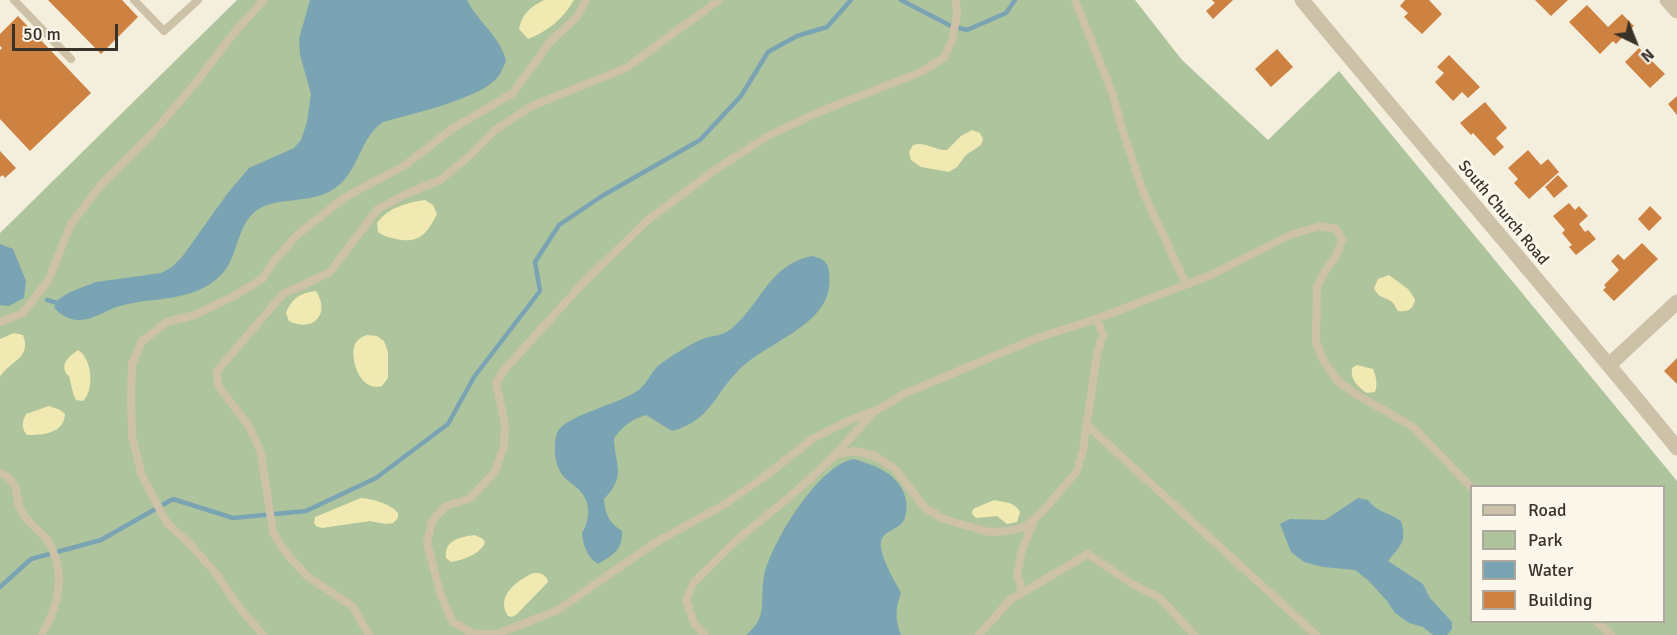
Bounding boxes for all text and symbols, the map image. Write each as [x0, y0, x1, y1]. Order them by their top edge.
scale bar [15, 12, 122, 50]
north arrow [1605, 12, 1665, 72]
text: 50 m [23, 23, 61, 45]
text: N [1636, 44, 1658, 66]
street label: South Church Road [1454, 157, 1552, 269]
legend [1470, 485, 1665, 623]
text: Road [1528, 499, 1567, 521]
text: Park [1528, 529, 1563, 551]
text: Water [1528, 559, 1573, 581]
text: Building [1528, 589, 1592, 611]

